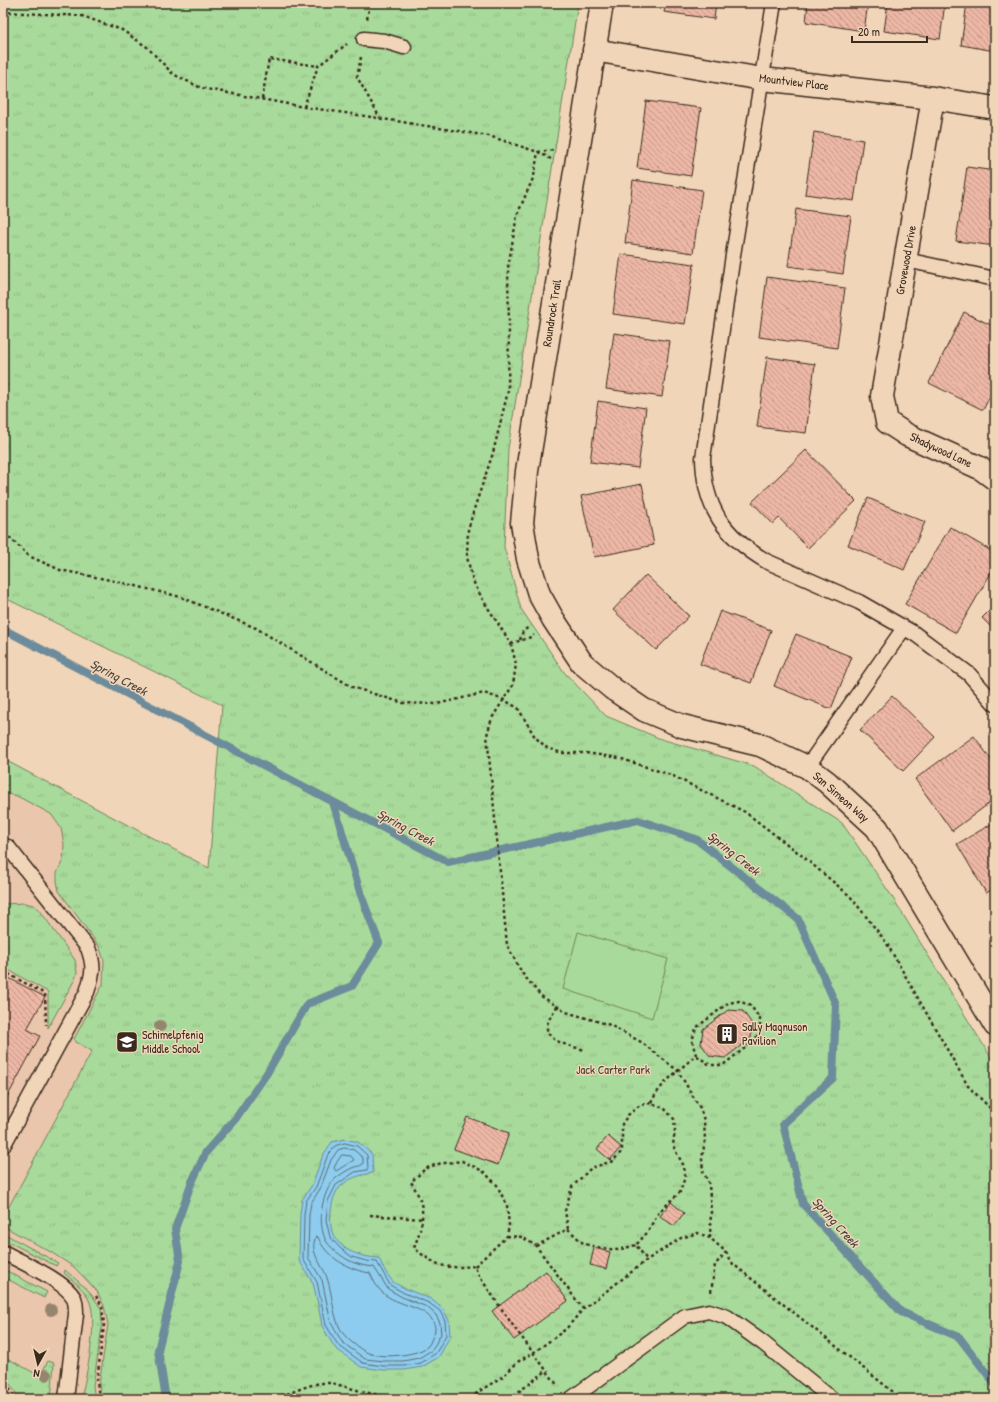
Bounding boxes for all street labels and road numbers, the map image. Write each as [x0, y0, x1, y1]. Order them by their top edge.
street label: Mountview Place [758, 69, 830, 94]
street label: Grovewood Drive [891, 224, 920, 296]
street label: Roundrock Trail [538, 277, 565, 348]
street label: Shadywood Lane [907, 428, 975, 472]
street label: San Simeon Way [809, 767, 873, 826]

